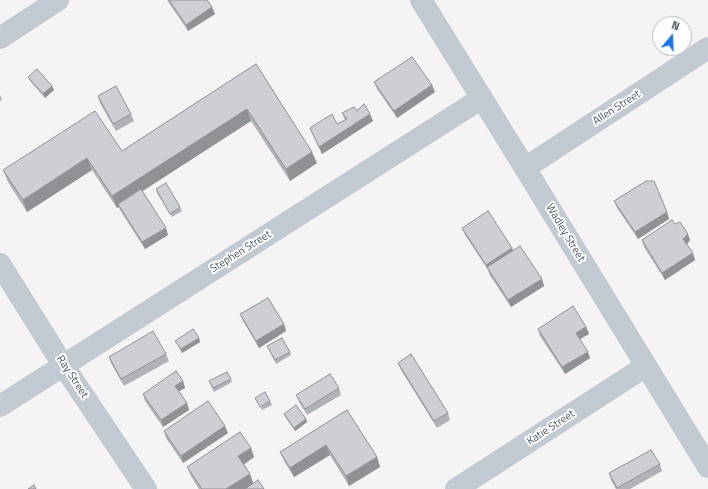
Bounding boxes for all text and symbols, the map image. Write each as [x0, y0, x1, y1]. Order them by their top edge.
north arrow [652, 16, 692, 56]
text: N [669, 17, 682, 34]
street label: Allen Street [591, 88, 643, 128]
street label: Wadley Street [543, 202, 587, 264]
street label: Stephen Street [208, 228, 274, 276]
street label: Ray Street [53, 353, 91, 401]
street label: Katie Street [525, 408, 577, 448]

